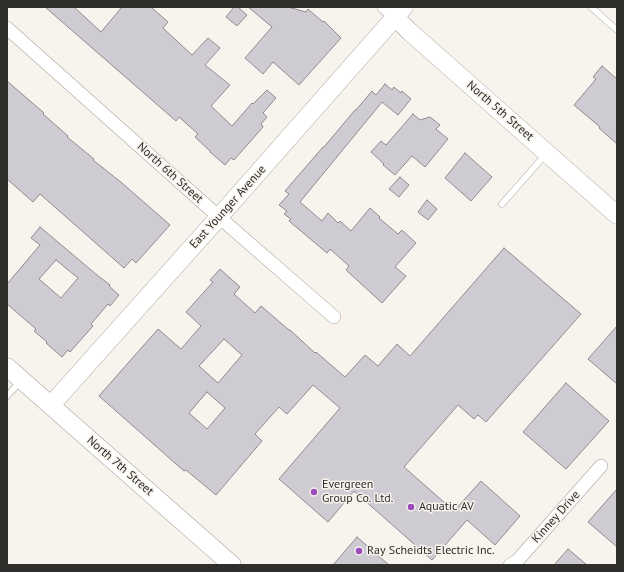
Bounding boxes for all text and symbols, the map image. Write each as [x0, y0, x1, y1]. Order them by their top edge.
street label: North 5th Street [464, 78, 536, 144]
street label: North 6th Street [134, 140, 206, 206]
street label: East Younger Avenue [187, 162, 269, 252]
street label: North 7th Street [84, 433, 156, 499]
place label: Evergreen Group Co. Ltd. [322, 478, 393, 506]
marker: Evergreen Group Co. Ltd. [309, 487, 319, 497]
street label: Kinney Drive [529, 488, 583, 546]
place label: Aquatic AV [419, 500, 474, 514]
marker: Aquatic AV [406, 502, 416, 512]
place label: Ray Scheidts Electric Inc. [367, 544, 495, 558]
marker: Ray Scheidts Electric Inc. [354, 546, 364, 556]

